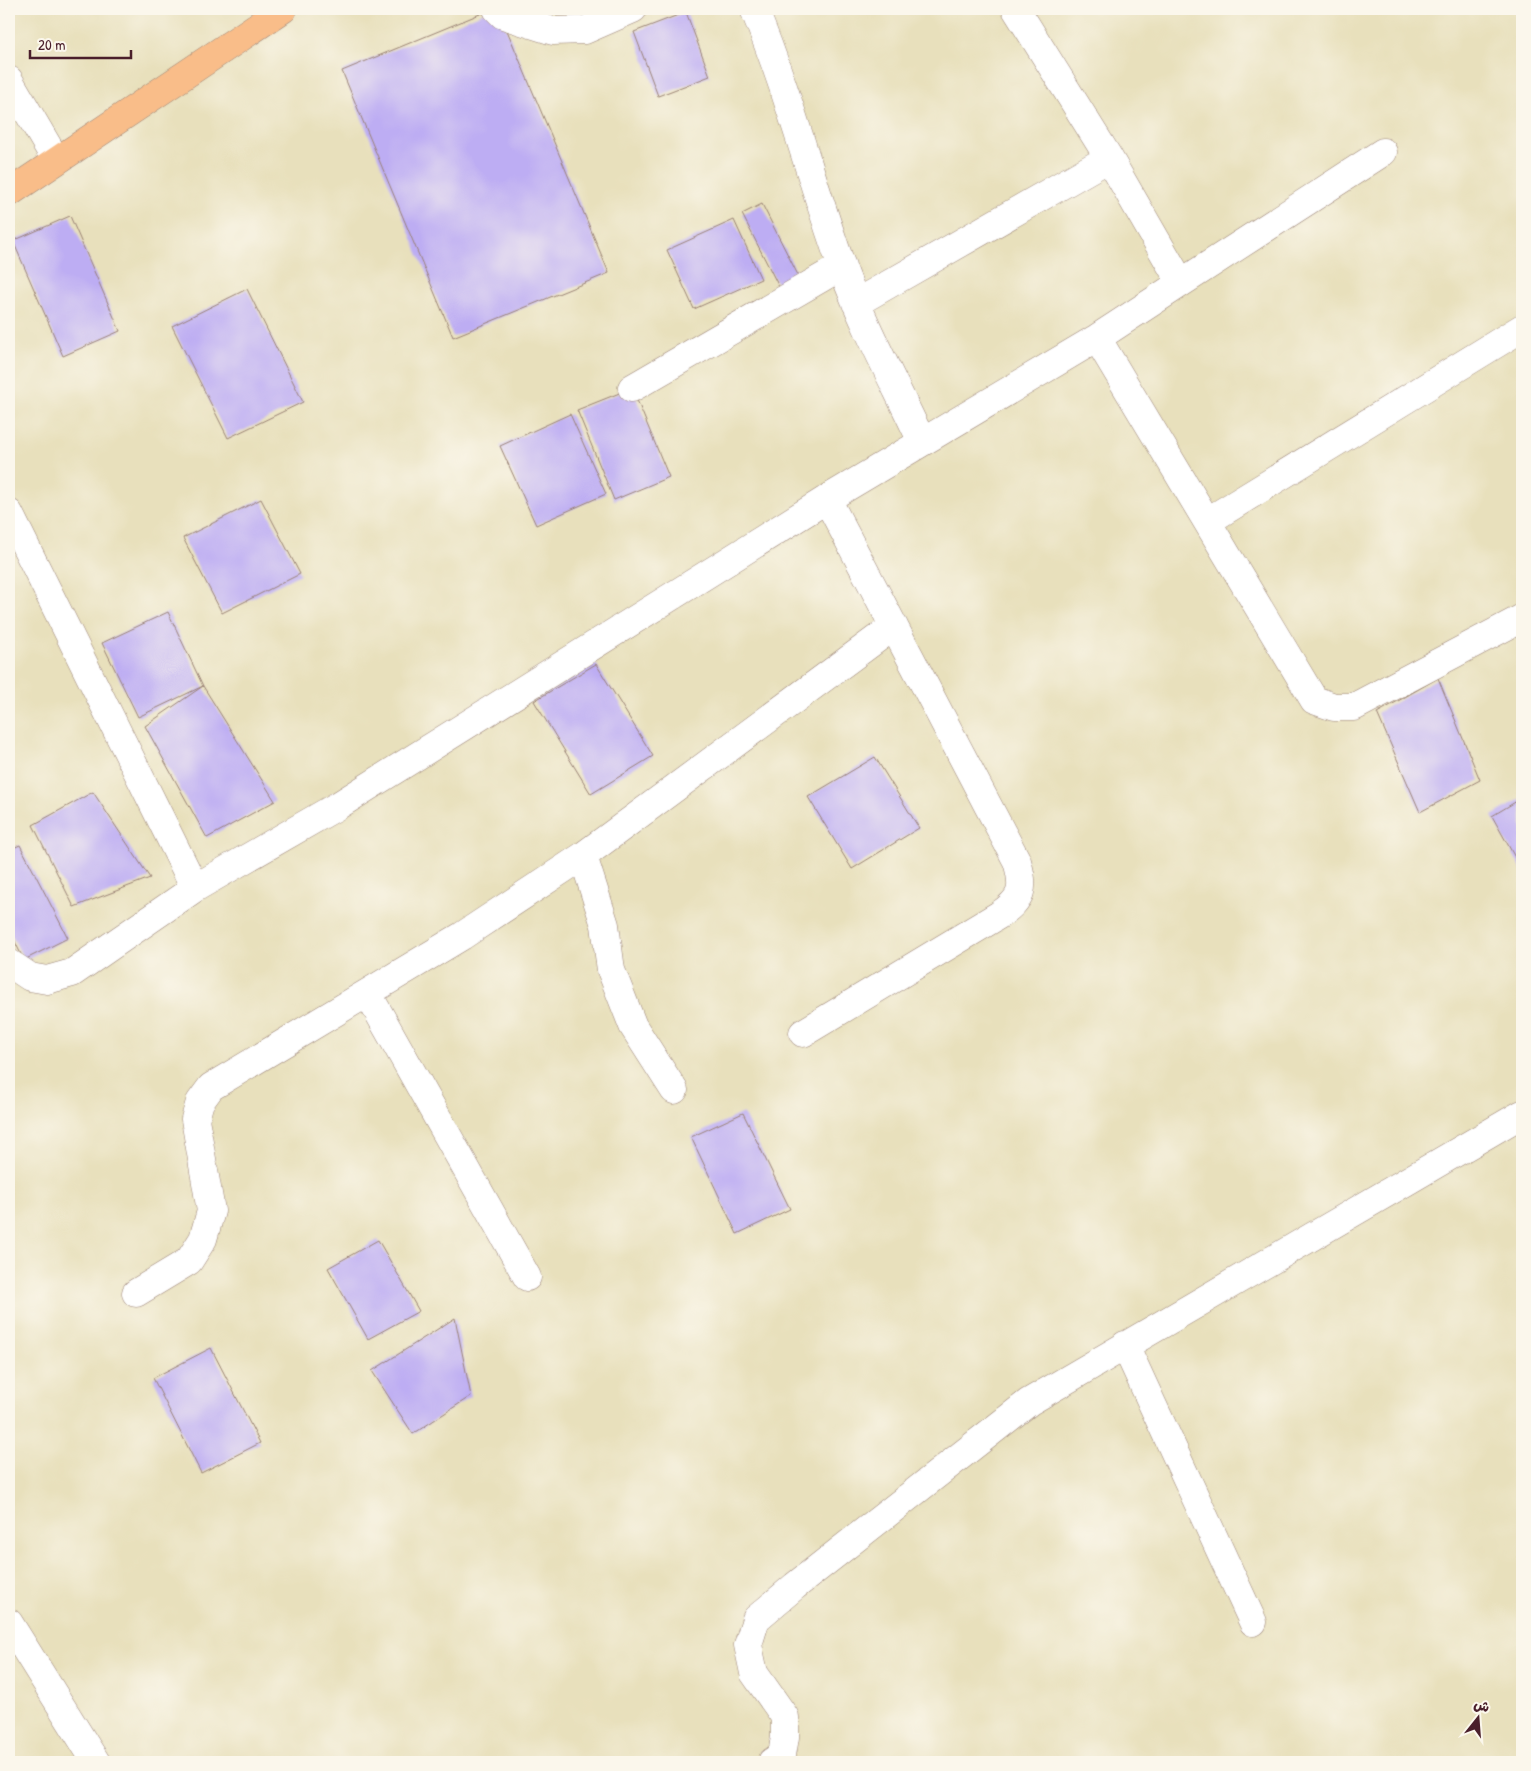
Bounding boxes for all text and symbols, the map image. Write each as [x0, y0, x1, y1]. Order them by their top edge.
scale bar [30, 28, 131, 60]
text: 20 m [38, 34, 65, 55]
north arrow [1454, 1694, 1504, 1744]
text: ش [1472, 1694, 1492, 1716]

